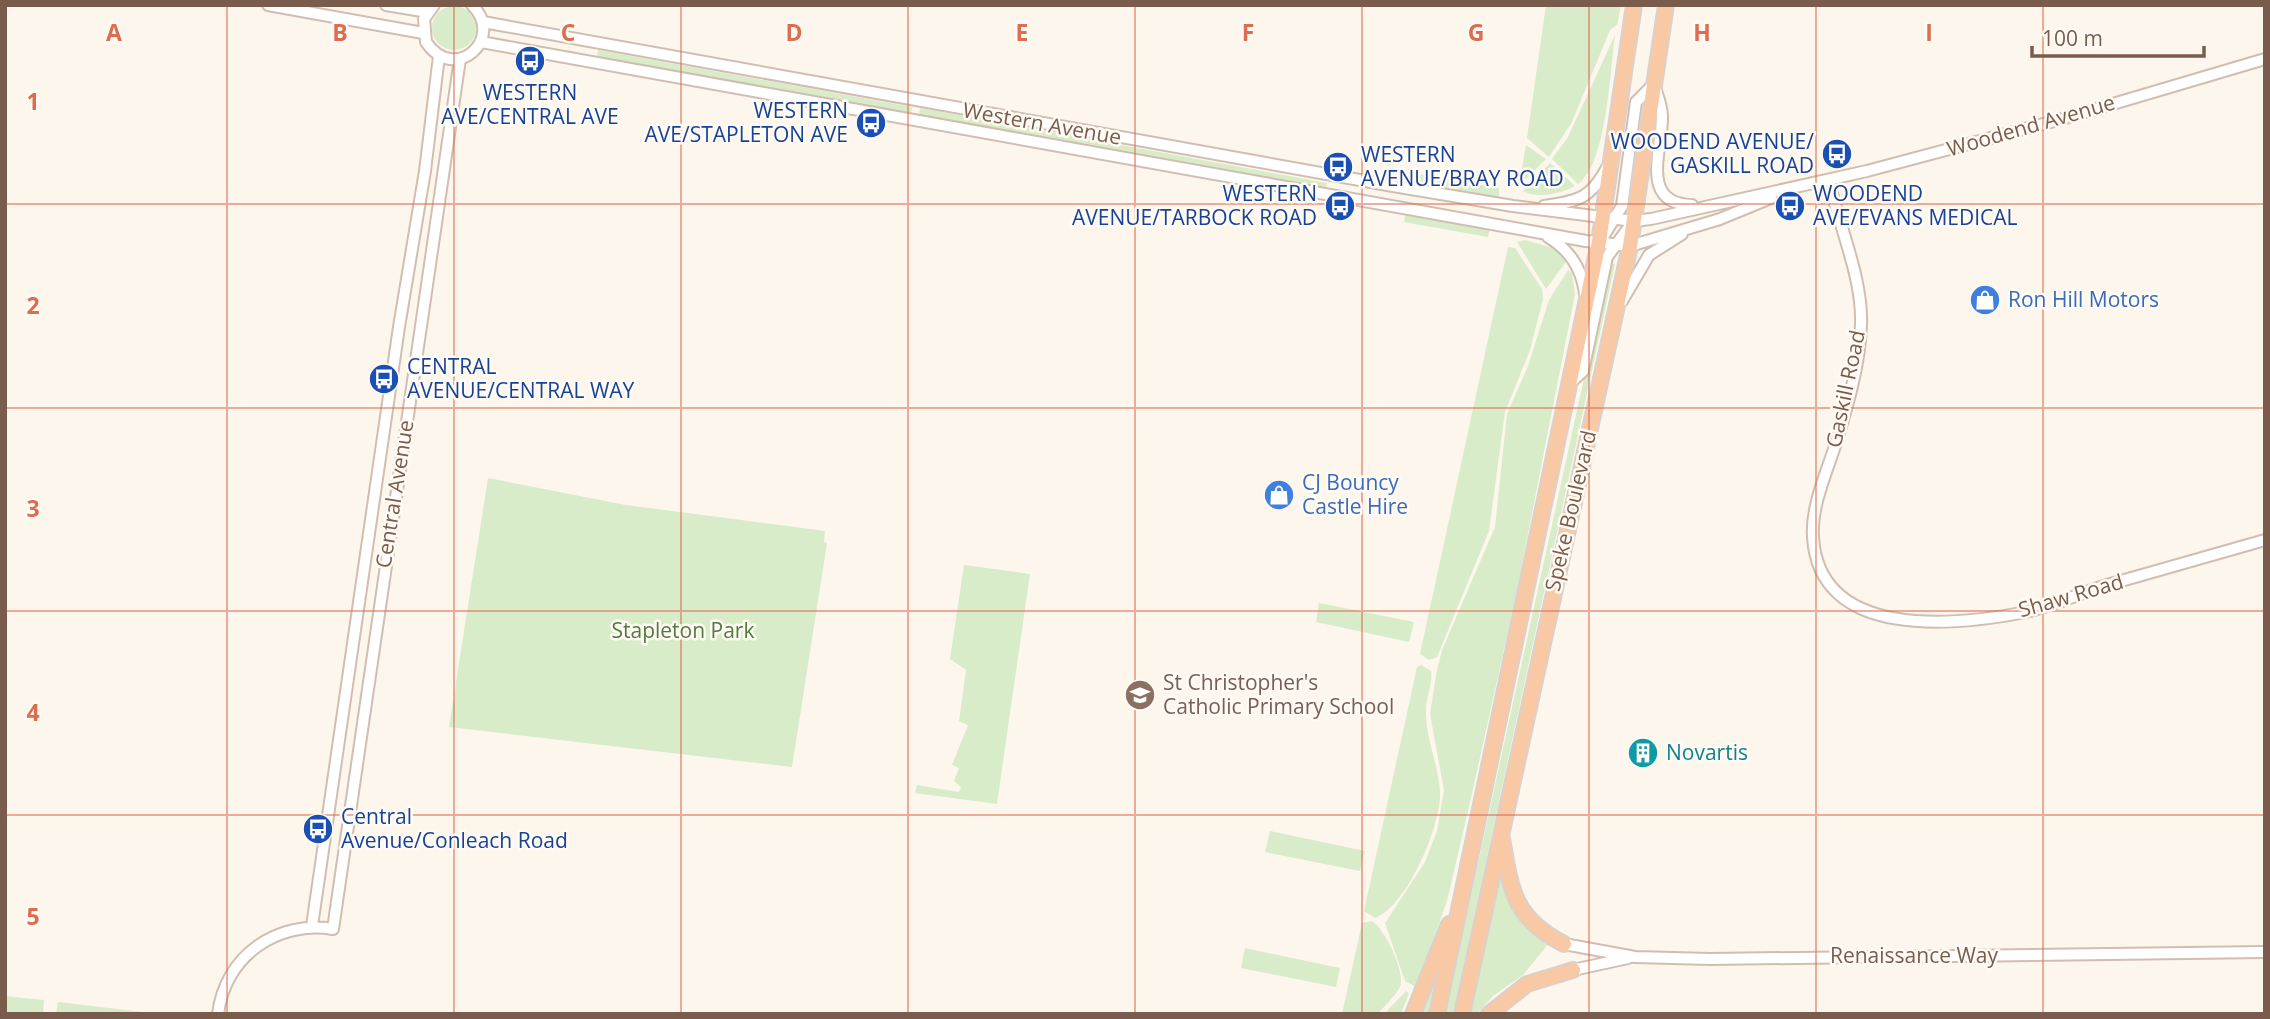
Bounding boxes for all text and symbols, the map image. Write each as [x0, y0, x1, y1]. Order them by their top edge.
scale bar [2032, 14, 2204, 58]
text: A [106, 16, 122, 48]
text: B [332, 16, 348, 48]
text: C [561, 16, 575, 48]
text: D [785, 16, 803, 48]
text: E [1016, 16, 1028, 48]
text: F [1242, 16, 1254, 48]
text: G [1468, 16, 1484, 48]
text: H [1693, 16, 1711, 48]
text: I [1925, 16, 1933, 48]
text: 100 m [2042, 24, 2103, 52]
bus stop icon: WESTERN AVE/CENTRAL AVE [513, 44, 547, 78]
place label: WESTERN AVE/CENTRAL AVE [441, 78, 619, 130]
text: 1 [26, 85, 40, 117]
street label: Woodend Avenue [1943, 88, 2118, 162]
street label: Western Avenue [961, 95, 1124, 151]
place label: WESTERN AVE/STAPLETON AVE [645, 96, 848, 148]
bus stop icon: WESTERN AVE/STAPLETON AVE [854, 106, 888, 140]
place label: WOODEND AVENUE/ GASKILL ROAD [1611, 127, 1814, 179]
bus stop icon: WOODEND AVENUE/ GASKILL ROAD [1820, 137, 1854, 171]
place label: WESTERN AVENUE/BRAY ROAD [1361, 140, 1564, 192]
bus stop icon: WESTERN AVENUE/BRAY ROAD [1321, 150, 1355, 184]
place label: WESTERN AVENUE/TARBOCK ROAD [1072, 179, 1317, 231]
place label: WOODEND AVE/EVANS MEDICAL [1813, 179, 2018, 231]
bus stop icon: WESTERN AVENUE/TARBOCK ROAD [1323, 189, 1357, 223]
bus stop icon: WOODEND AVE/EVANS MEDICAL [1773, 189, 1807, 223]
shop icon: Ron Hill Motors [1968, 283, 2002, 317]
place label: Ron Hill Motors [2008, 285, 2159, 313]
text: 2 [26, 289, 40, 321]
street label: Gaskill Road [1819, 327, 1871, 450]
place label: CENTRAL AVENUE/CENTRAL WAY [407, 352, 635, 404]
bus stop icon: CENTRAL AVENUE/CENTRAL WAY [367, 362, 401, 396]
street label: Central Avenue [368, 418, 420, 570]
street label: Speke Boulevard [1538, 428, 1602, 594]
place label: CJ Bouncy Castle Hire [1302, 468, 1408, 520]
shop icon: CJ Bouncy Castle Hire [1262, 478, 1296, 512]
text: 3 [26, 492, 40, 524]
street label: Shaw Road [2015, 567, 2126, 623]
park label: Stapleton Park [612, 616, 754, 644]
place label: St Christopher's Catholic Primary School [1163, 668, 1394, 720]
school or university icon: St Christopher's Catholic Primary School [1123, 678, 1157, 712]
text: 4 [26, 696, 40, 728]
building icon: Novartis [1626, 736, 1660, 770]
place label: Novartis [1666, 738, 1748, 766]
place label: Central Avenue/Conleach Road [341, 802, 568, 854]
bus stop icon: Central Avenue/Conleach Road [301, 812, 335, 846]
text: 5 [26, 900, 40, 932]
street label: Renaissance Way [1830, 941, 1998, 969]

